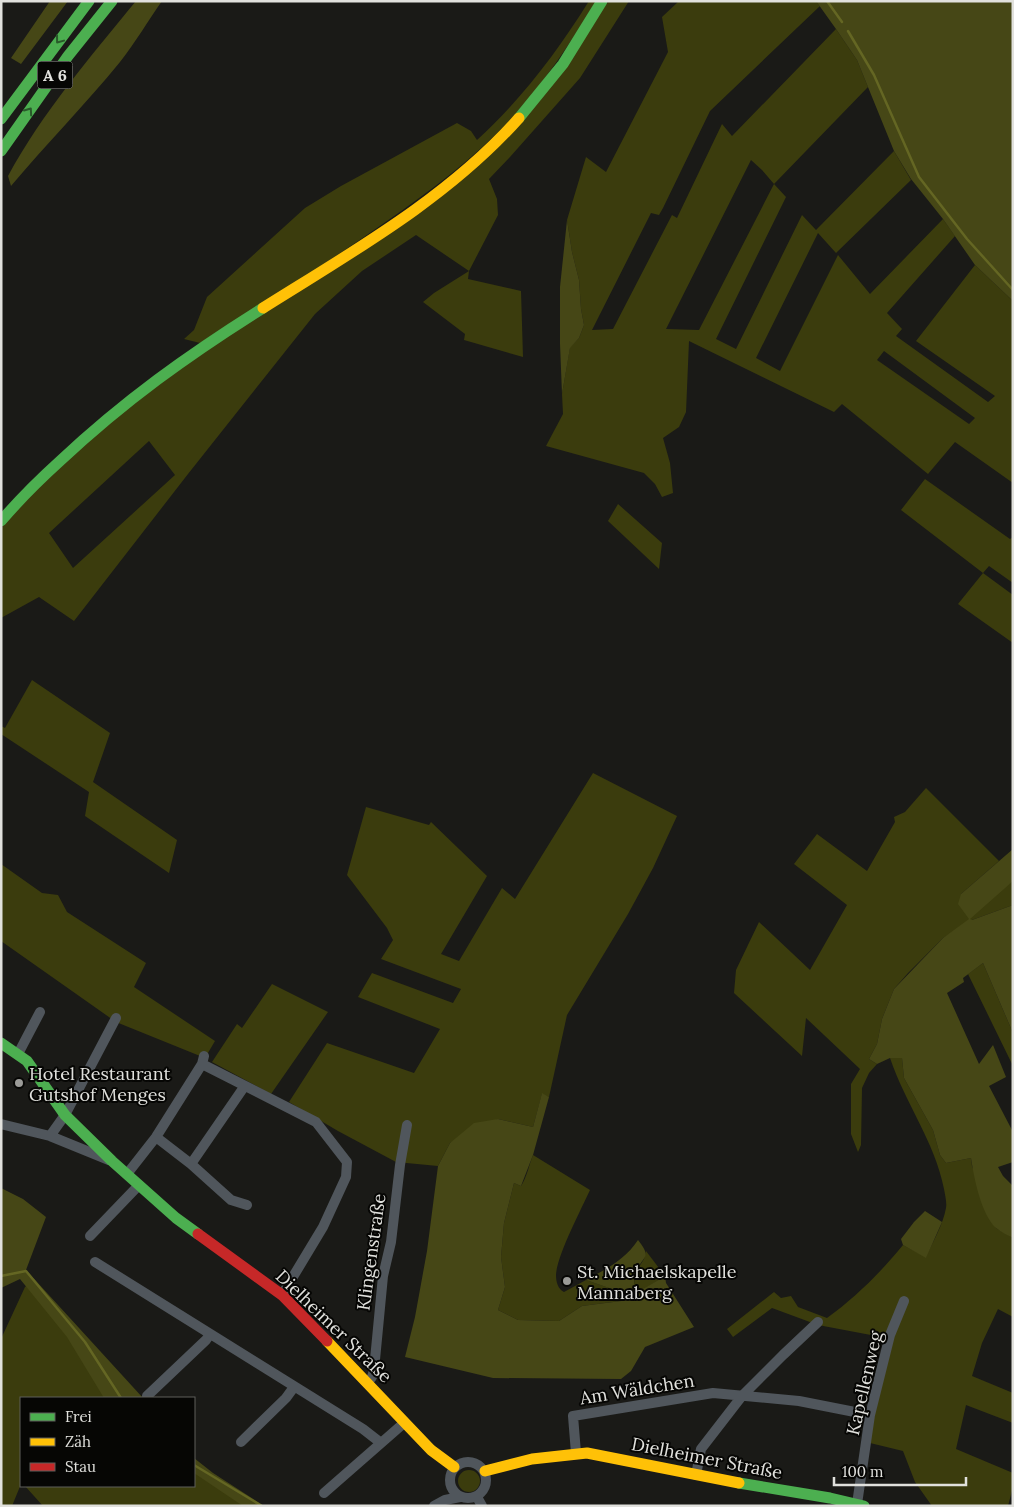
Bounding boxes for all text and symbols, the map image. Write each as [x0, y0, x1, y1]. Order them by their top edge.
one-way arrow [56, 34, 65, 44]
road number: A 6 [38, 62, 72, 88]
one-way arrow [23, 107, 32, 117]
place label: Hotel Restaurant Gutshof Menges [29, 1062, 170, 1106]
marker: Hotel Restaurant Gutshof Menges [13, 1077, 25, 1089]
street label: Klingenstraße [351, 1192, 391, 1312]
place label: St. Michaelskapelle Mannaberg [577, 1260, 737, 1304]
street label: Dielheimer Straße [271, 1265, 397, 1388]
marker: St. Michaelskapelle Mannaberg [561, 1275, 573, 1287]
street label: Kapellenweg [841, 1328, 887, 1437]
street label: Am Wäldchen [577, 1369, 696, 1410]
legend [20, 1397, 195, 1487]
text: Frei [65, 1407, 92, 1426]
text: Zäh [65, 1432, 91, 1451]
street label: Dielheimer Straße [630, 1432, 785, 1484]
scale bar [834, 1454, 966, 1486]
text: Stau [65, 1457, 96, 1476]
text: 100 m [842, 1462, 883, 1481]

